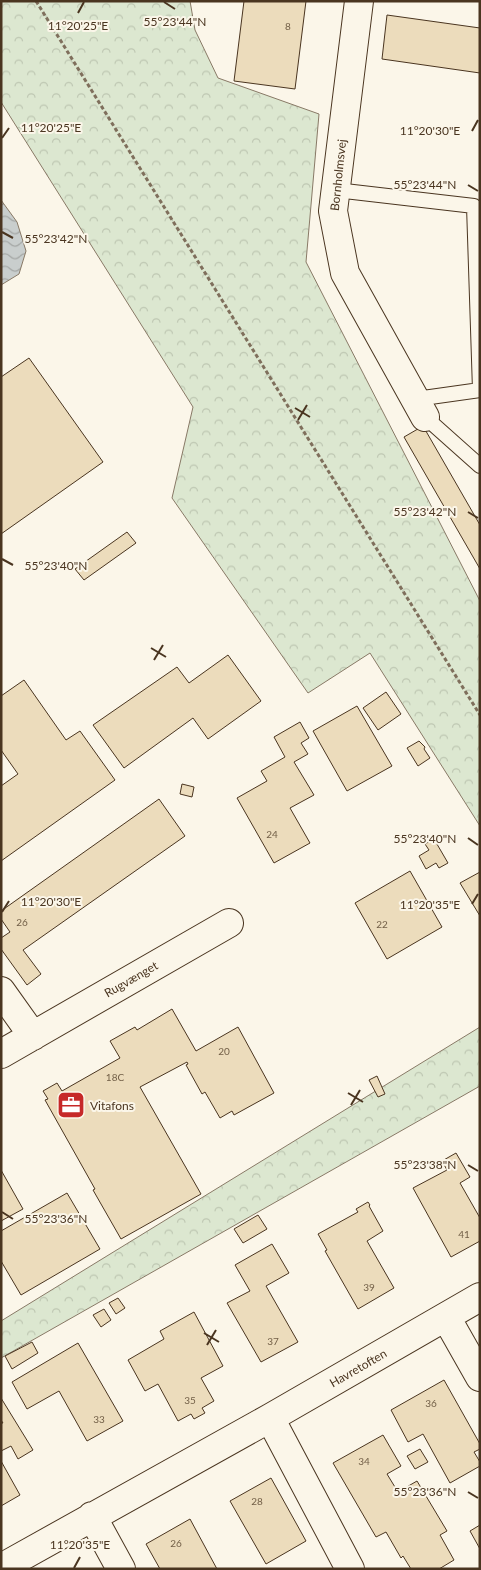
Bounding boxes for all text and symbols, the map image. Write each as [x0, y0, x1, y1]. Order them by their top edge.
text: 55°23'44"N [144, 14, 206, 29]
text: 11°20'25"E [48, 18, 108, 33]
house number: 8 [285, 20, 291, 32]
text: 11°20'25"E [21, 120, 81, 135]
text: 11°20'30"E [400, 123, 460, 138]
street label: Bornholmsvej [327, 138, 349, 212]
text: 55°23'44"N [394, 177, 456, 192]
text: 55°23'42"N [25, 231, 87, 246]
text: 55°23'42"N [394, 504, 456, 519]
text: 55°23'40"N [25, 558, 87, 573]
house number: 24 [266, 828, 278, 840]
text: 55°23'40"N [394, 831, 456, 846]
text: 11°20'30"E [21, 894, 81, 909]
text: 11°20'35"E [400, 897, 460, 912]
house number: 26 [16, 916, 28, 928]
house number: 22 [376, 918, 388, 930]
street label: Rugvænget [102, 957, 161, 1000]
house number: 20 [218, 1045, 230, 1057]
house number: 18C [106, 1071, 124, 1083]
office icon: Vitafons [56, 1090, 86, 1120]
place label: Vitafons [90, 1098, 134, 1113]
text: 55°23'38"N [394, 1157, 456, 1172]
text: 55°23'36"N [25, 1211, 87, 1226]
house number: 41 [458, 1228, 470, 1240]
house number: 39 [363, 1281, 375, 1293]
house number: 37 [267, 1335, 279, 1347]
street label: Havretoften [327, 1346, 389, 1390]
house number: 35 [184, 1394, 196, 1406]
house number: 36 [425, 1397, 437, 1409]
house number: 33 [93, 1413, 105, 1425]
house number: 34 [358, 1455, 370, 1467]
text: 55°23'36"N [394, 1484, 456, 1499]
house number: 28 [251, 1495, 263, 1507]
text: 11°20'35"E [50, 1537, 110, 1552]
house number: 26 [170, 1537, 182, 1549]

